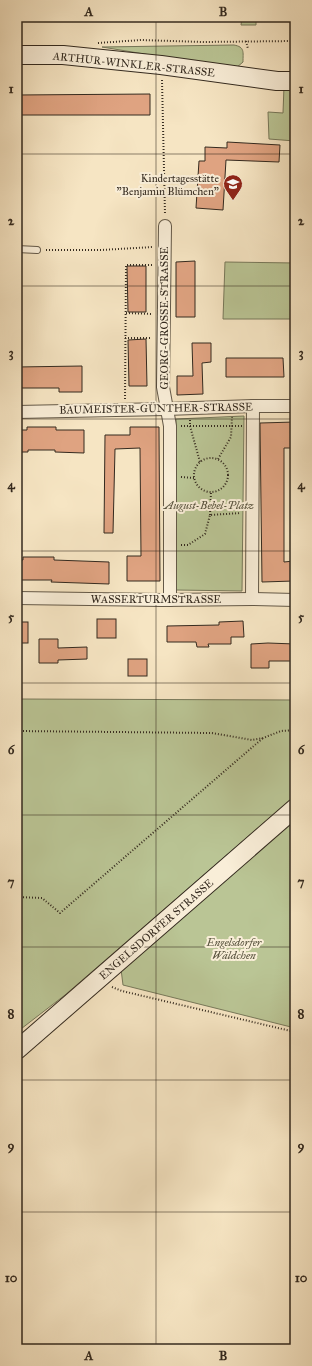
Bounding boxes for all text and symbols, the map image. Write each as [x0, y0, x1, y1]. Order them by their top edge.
text: A [84, 4, 94, 20]
text: B [219, 4, 228, 20]
street label: ARTHUR-WINKLER-STRASSE [51, 49, 216, 79]
text: 1 [8, 81, 14, 97]
text: 1 [298, 81, 304, 97]
place label: Kindertagesstätte "Benjamin Blümchen" [117, 172, 219, 198]
school or university icon: Kindertagesstätte "Benjamin Blümchen" [222, 173, 244, 201]
text: 2 [8, 213, 15, 229]
text: 2 [298, 213, 305, 229]
street label: GEORG-GROSSE-STRASSE [158, 246, 171, 389]
text: 3 [8, 345, 14, 361]
text: 3 [298, 345, 304, 361]
street label: BAUMEISTER-GÜNTHER-STRASSE [59, 399, 253, 417]
text: 4 [7, 477, 15, 493]
text: 4 [297, 477, 305, 493]
park label: August-Bebel-Platz [163, 499, 254, 512]
street label: WASSERTURMSTRASSE [91, 593, 221, 606]
text: 5 [8, 609, 15, 625]
text: 5 [298, 609, 305, 625]
text: 6 [8, 742, 16, 758]
text: 6 [298, 742, 306, 758]
text: 7 [8, 874, 15, 890]
text: 7 [298, 874, 305, 890]
street label: ENGELSDORFER STRASSE [97, 876, 216, 982]
park label: Engelsdorfer Wäldchen [206, 936, 263, 962]
text: 8 [8, 1006, 15, 1022]
text: 8 [298, 1006, 305, 1022]
text: 9 [8, 1138, 15, 1154]
text: 9 [298, 1138, 305, 1154]
text: 10 [5, 1270, 18, 1286]
text: 10 [295, 1270, 308, 1286]
text: A [84, 1348, 94, 1364]
text: B [219, 1348, 228, 1364]

